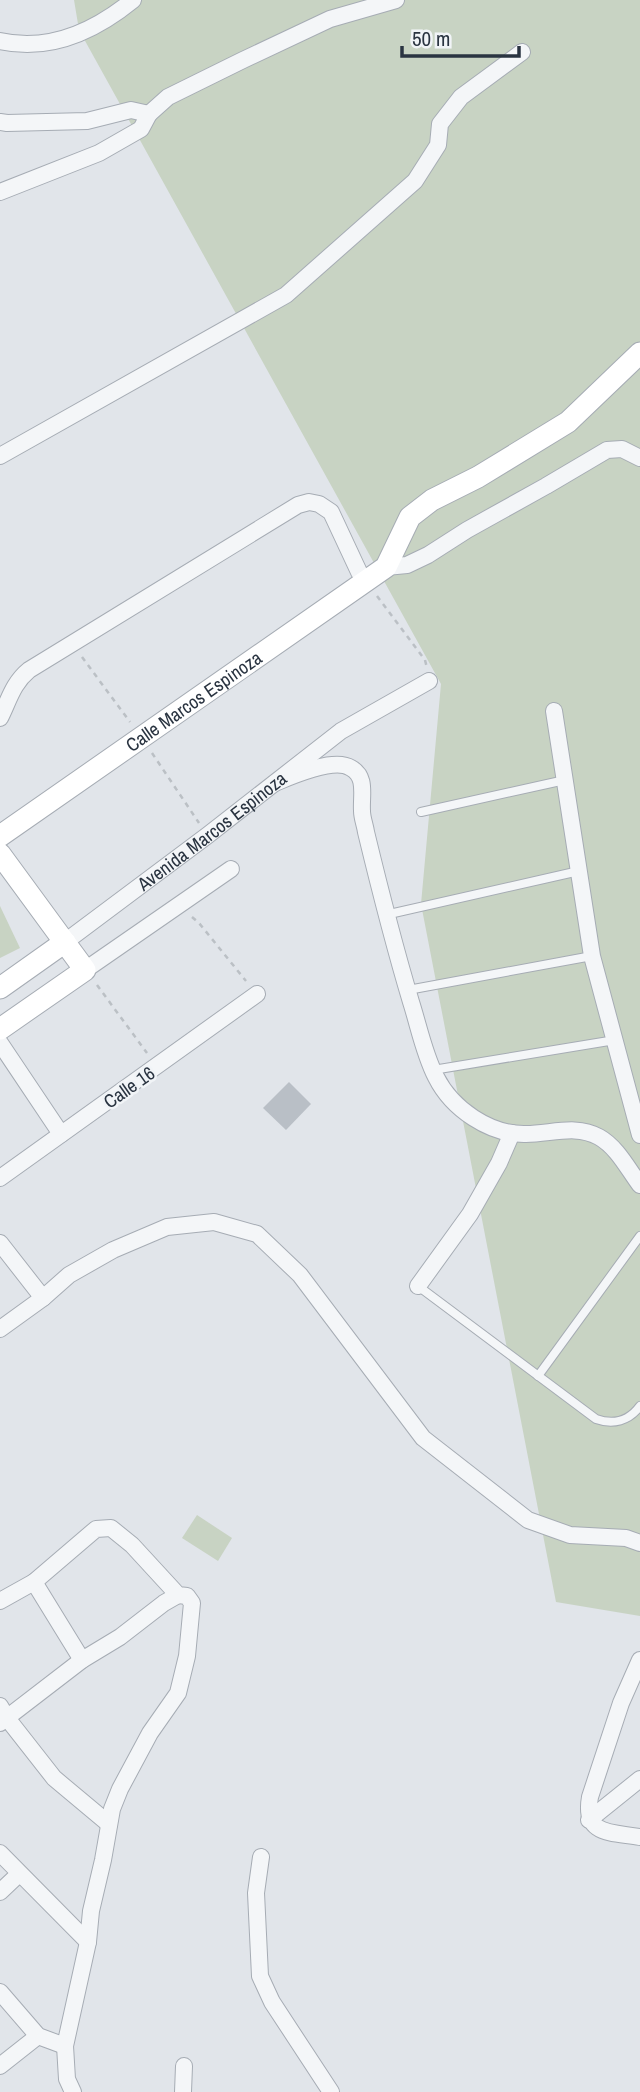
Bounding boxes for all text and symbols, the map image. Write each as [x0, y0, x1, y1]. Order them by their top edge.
scale bar [402, 14, 519, 58]
text: 50 m [412, 24, 450, 53]
street label: Calle Marcos Espinoza [120, 644, 267, 758]
street label: Avenida Marcos Espinoza [131, 765, 292, 897]
street label: Calle 16 [98, 1060, 160, 1114]

